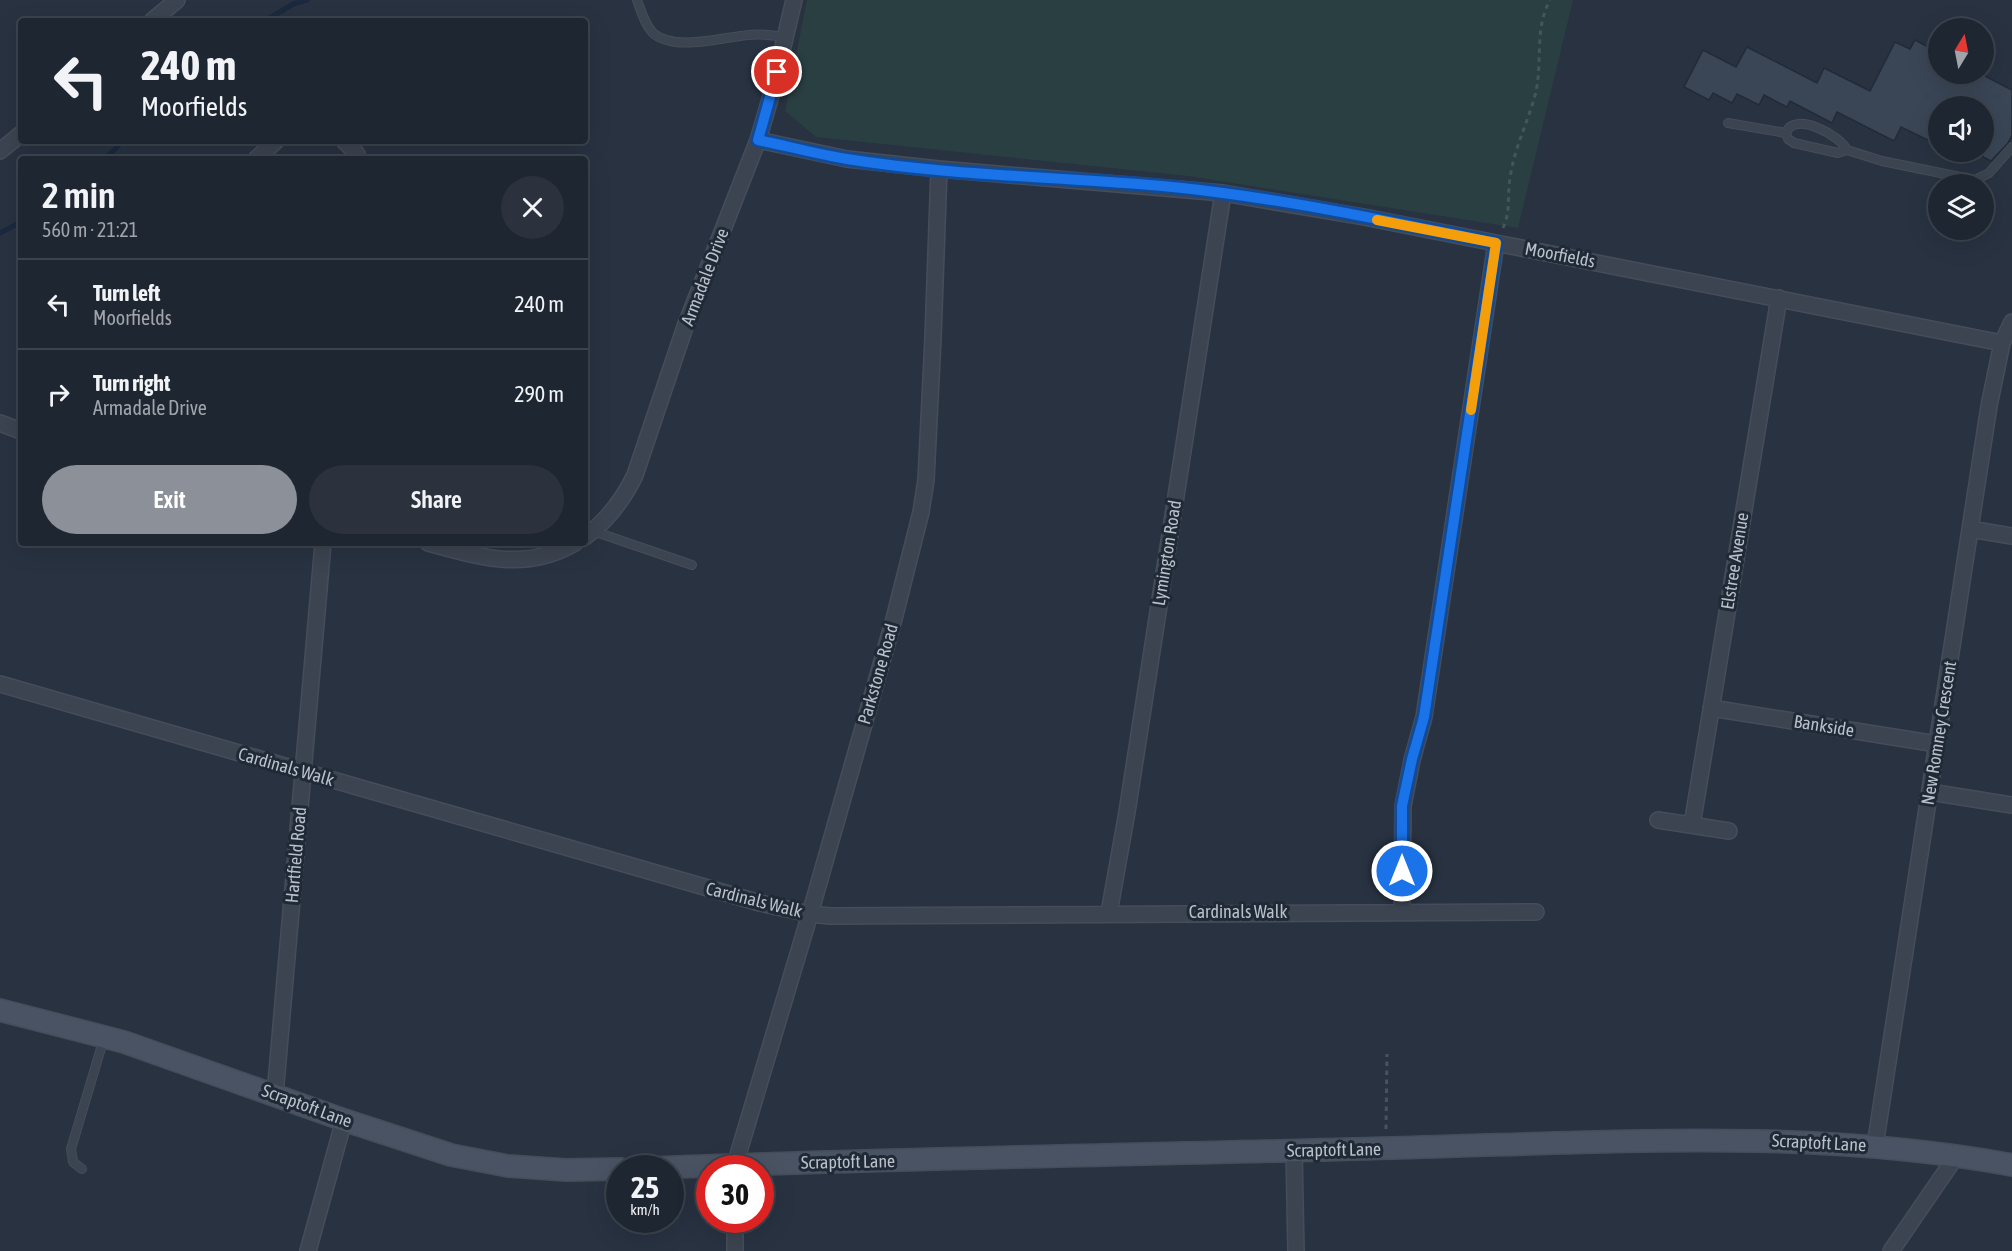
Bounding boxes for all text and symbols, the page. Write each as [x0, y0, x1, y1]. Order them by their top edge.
north arrow [1928, 18, 1994, 84]
map controls [1928, 18, 1994, 240]
text: 240 m [141, 41, 236, 89]
icon: left [42, 42, 120, 120]
pin [751, 46, 802, 97]
icon: arrive [760, 55, 793, 88]
text: Moorfields [141, 91, 247, 122]
button: sound [1928, 96, 1994, 162]
text: 2 min [42, 174, 116, 216]
button: layers [1928, 174, 1994, 240]
button: close [501, 176, 564, 239]
text: 560 m · 21:21 [42, 218, 138, 241]
street label: Armadale Drive [676, 225, 733, 328]
street label: Moorfields [1523, 237, 1597, 272]
text: Turn left [93, 280, 160, 306]
icon: left [42, 288, 75, 321]
text: 240 m [514, 291, 564, 317]
text: Moorfields [93, 306, 172, 329]
text: Turn right [93, 370, 170, 396]
icon: right [42, 378, 75, 411]
text: 290 m [514, 381, 564, 407]
text: Armadale Drive [93, 396, 207, 419]
button: Exit [42, 465, 297, 534]
button: Share [309, 465, 564, 534]
street label: Lymington Road [1148, 499, 1185, 607]
street label: Elstree Avenue [1716, 511, 1753, 611]
street label: Parkstone Road [853, 621, 902, 727]
street label: New Romney Crescent [1917, 659, 1960, 806]
street label: Bankside [1792, 710, 1856, 741]
street label: Cardinals Walk [236, 743, 337, 790]
street label: Hartfield Road [281, 806, 310, 904]
position arrow [1370, 839, 1434, 903]
street label: Cardinals Walk [704, 877, 805, 922]
street label: Cardinals Walk [1189, 901, 1287, 922]
street label: Scraptoft Lane [259, 1080, 355, 1132]
street label: Scraptoft Lane [1771, 1130, 1867, 1155]
street label: Scraptoft Lane [1287, 1138, 1381, 1161]
street label: Scraptoft Lane [801, 1150, 895, 1173]
speed limit sign: 30 [696, 1155, 774, 1233]
text: 25 [631, 1170, 659, 1204]
text: km/h [630, 1201, 660, 1218]

